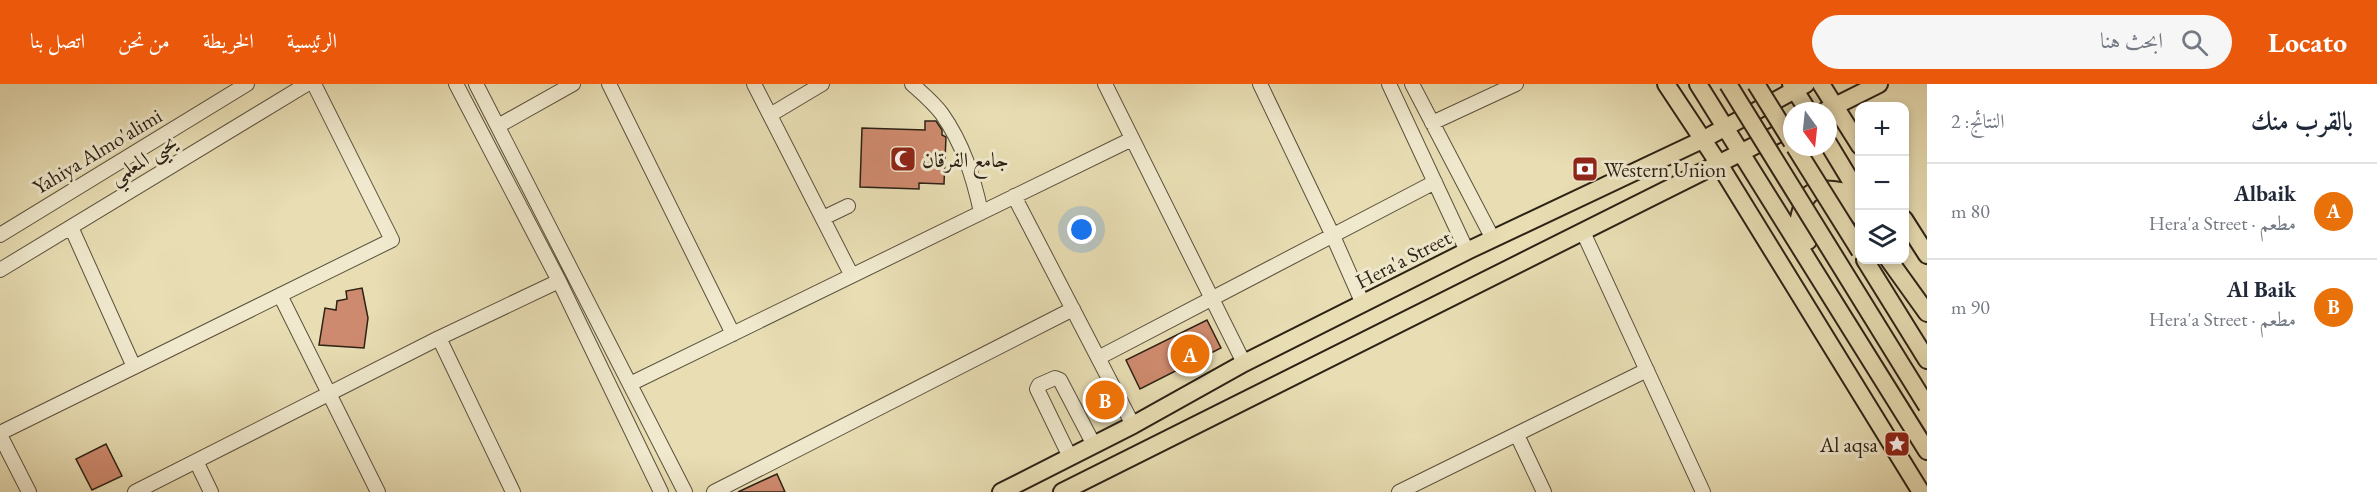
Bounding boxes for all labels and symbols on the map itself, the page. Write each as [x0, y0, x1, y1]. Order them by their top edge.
street label: Yahiya Almo'alimi [27, 102, 167, 200]
north arrow [1783, 102, 1837, 156]
street label: يحيى المعلمي [104, 128, 186, 196]
mosque icon: جامع الفرقان [888, 144, 918, 174]
place label: جامع الفرقان [922, 146, 1009, 179]
bank icon: Western Union [1570, 154, 1600, 184]
place label: Western Union [1604, 156, 1726, 183]
your location [1067, 215, 1096, 244]
street label: Hera'a Street [1351, 223, 1456, 295]
pin: A [1170, 332, 1210, 376]
pin: B [1086, 378, 1124, 422]
place icon: Al aqsa [1882, 429, 1912, 459]
place label: Al aqsa [1819, 431, 1879, 458]

